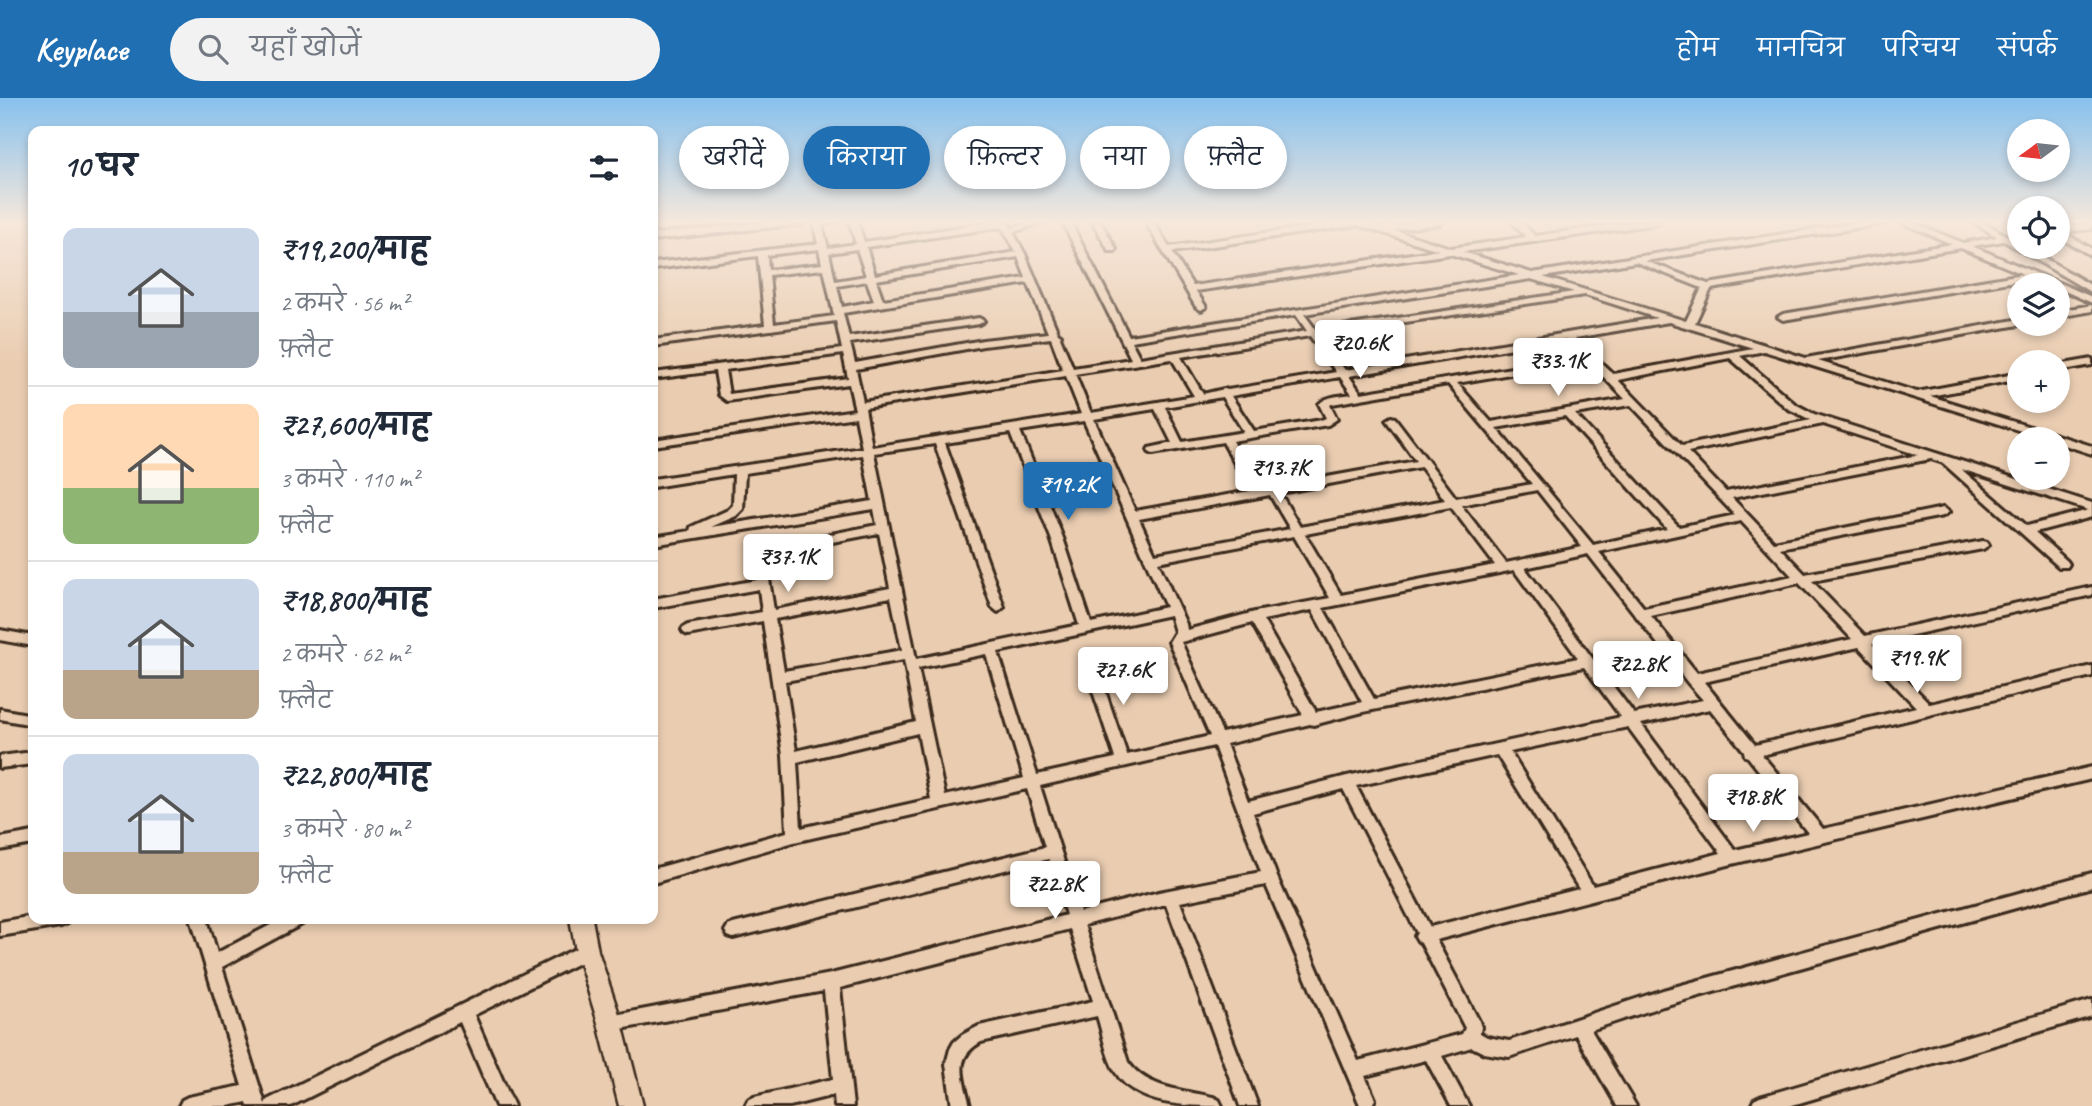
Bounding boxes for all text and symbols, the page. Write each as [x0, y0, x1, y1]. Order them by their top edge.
search box [170, 18, 660, 81]
text: Keyplace [35, 28, 128, 70]
icon: search [194, 30, 232, 68]
text: यहाँ खोजें [250, 31, 361, 64]
text: होम [1676, 33, 1719, 63]
text: मानचित्र [1757, 33, 1845, 63]
text: परिचय [1883, 33, 1959, 63]
text: संपर्क [1997, 33, 2057, 63]
north arrow [2007, 119, 2070, 182]
map controls [2007, 119, 2070, 490]
chip: खरीदें [679, 126, 789, 189]
chip: किराया [803, 126, 930, 189]
chip: फ़िल्टर [944, 126, 1066, 189]
chip: नया [1080, 126, 1170, 189]
chip: फ़्लैट [1184, 126, 1287, 189]
text: 10 घर [63, 147, 137, 185]
icon: filters [585, 149, 623, 187]
button: locate [2007, 196, 2070, 259]
text: ₹19,200/माह [280, 230, 429, 268]
icon: home [119, 256, 203, 340]
button: layers [2007, 273, 2070, 336]
text: 2 कमरे · 56 m² [280, 289, 408, 318]
pin: ₹20.6K [1303, 320, 1417, 380]
text: ₹20.6K [1331, 328, 1389, 357]
text: फ़्लैट [280, 335, 332, 364]
pin: ₹33.1K [1501, 338, 1615, 398]
text: ₹33.1K [1529, 346, 1587, 375]
button: + [2007, 350, 2070, 413]
text: ₹27,600/माह [280, 406, 430, 444]
button: − [2007, 427, 2070, 490]
icon: home [119, 432, 203, 516]
pin: ₹13.7K [1223, 446, 1337, 505]
text: ₹13.7K [1251, 453, 1309, 482]
pin: ₹19.2K [1011, 462, 1125, 522]
text: 3 कमरे · 110 m² [280, 465, 418, 494]
text: ₹19.2K [1039, 470, 1097, 499]
text: फ़्लैट [280, 511, 332, 540]
pin: ₹37.1K [731, 534, 845, 594]
text: ₹37.1K [759, 542, 817, 571]
text: ₹18,800/माह [280, 581, 430, 619]
icon: home [119, 607, 203, 691]
pin: ₹19.9K [1860, 636, 1974, 695]
text: 2 कमरे · 62 m² [280, 640, 408, 669]
pin: ₹22.8K [1581, 642, 1695, 701]
text: ₹19.9K [1888, 643, 1946, 672]
pin: ₹27.6K [1066, 648, 1180, 707]
text: ₹22.8K [1609, 649, 1667, 678]
text: ₹27.6K [1094, 655, 1152, 684]
text: फ़्लैट [280, 686, 332, 715]
text: ₹22,800/माह [280, 756, 430, 794]
pin: ₹18.8K [1696, 774, 1810, 834]
icon: home [119, 782, 203, 866]
text: ₹18.8K [1724, 782, 1782, 811]
text: 3 कमरे · 80 m² [280, 815, 408, 844]
text: फ़्लैट [280, 861, 332, 890]
pin: ₹22.8K [998, 862, 1112, 921]
text: ₹22.8K [1026, 869, 1084, 898]

